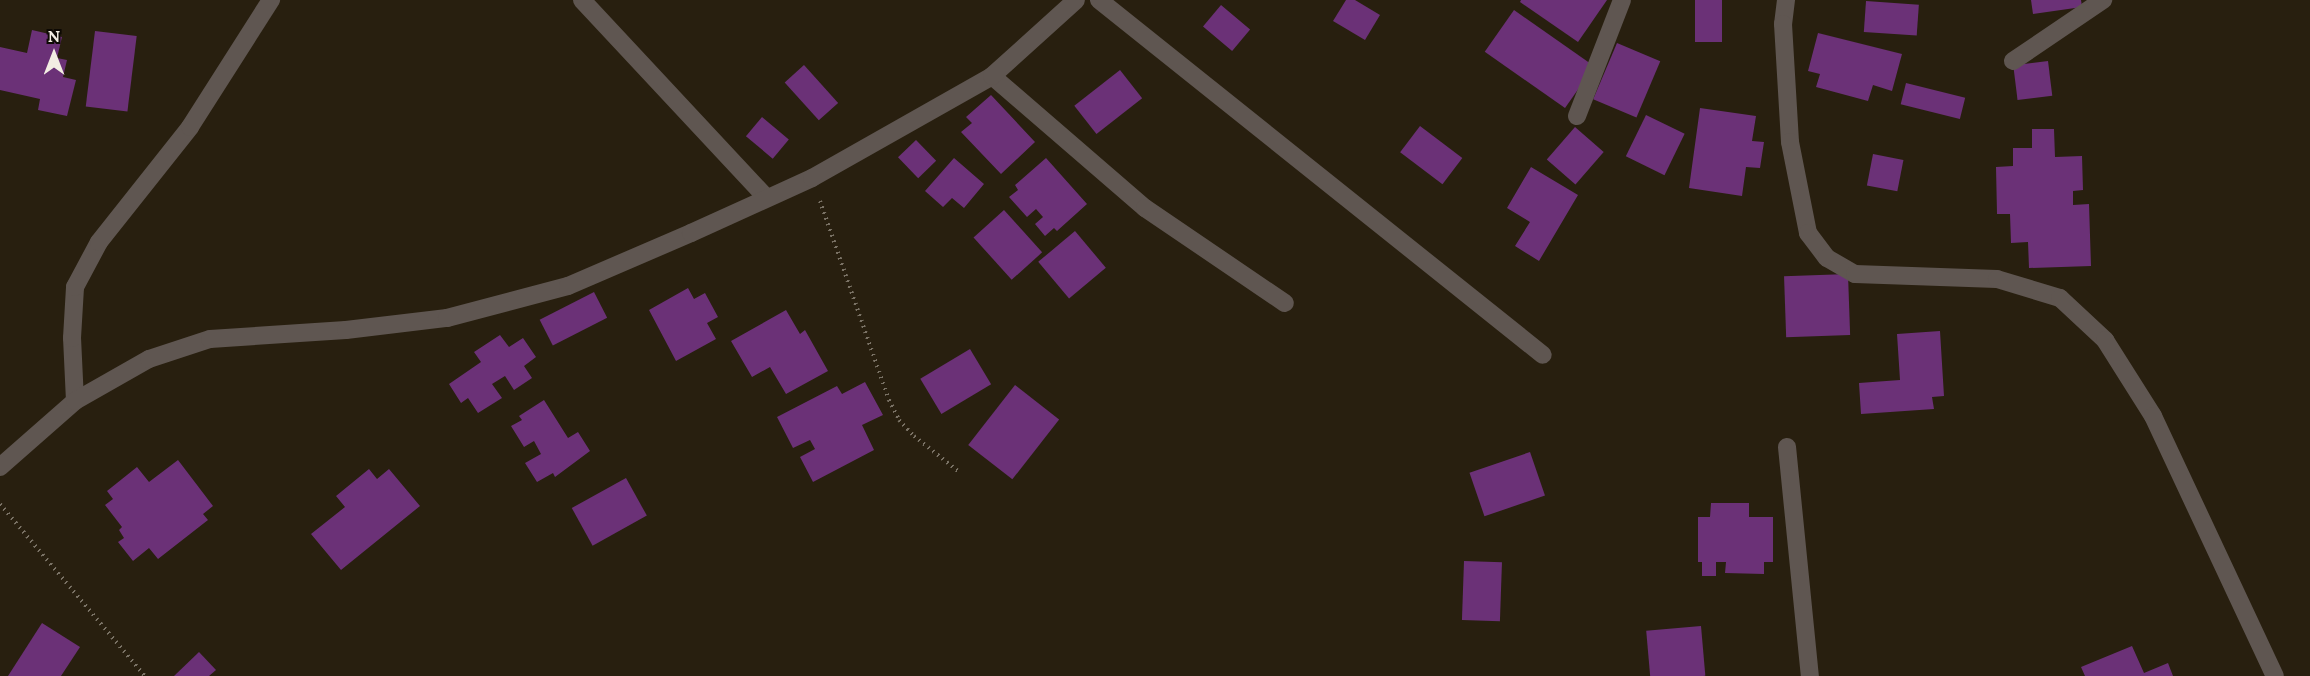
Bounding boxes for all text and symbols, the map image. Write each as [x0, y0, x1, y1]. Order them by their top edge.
north arrow [24, 24, 84, 84]
text: N [48, 26, 60, 46]

